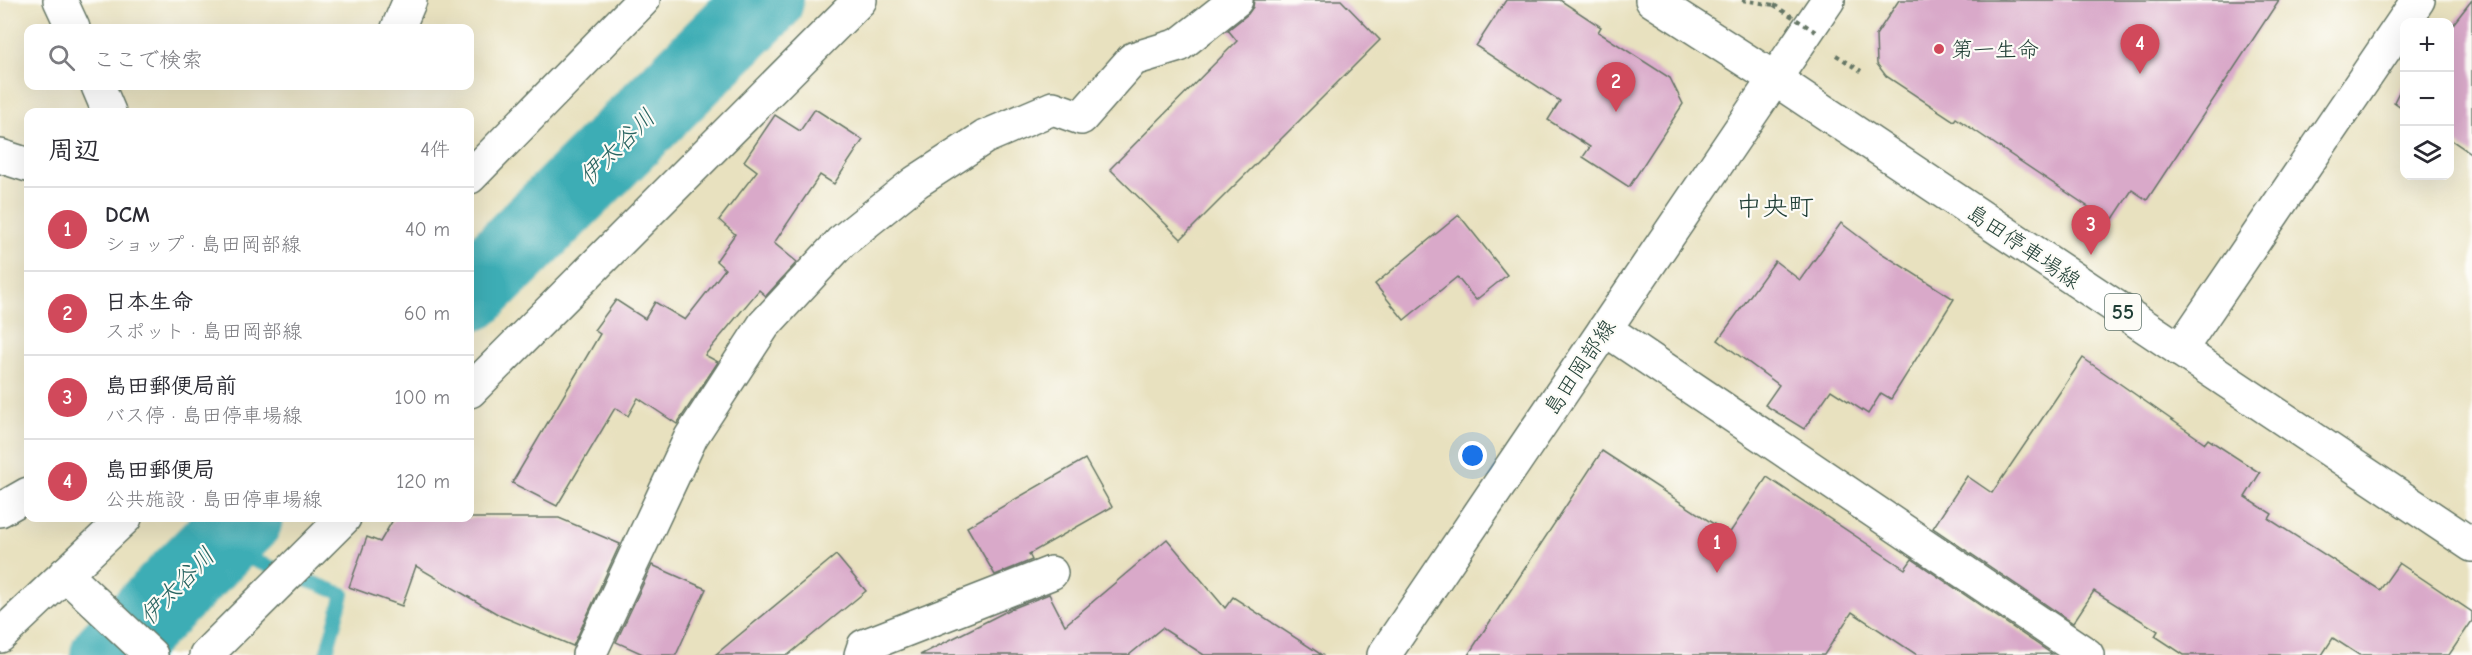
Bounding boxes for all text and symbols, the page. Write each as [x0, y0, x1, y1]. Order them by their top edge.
map controls [2400, 18, 2454, 180]
button: + [2400, 18, 2454, 72]
search box [24, 24, 474, 90]
pin: 4 [2120, 25, 2160, 74]
place label: 第一生命 [1951, 37, 2039, 63]
icon: search [45, 41, 78, 74]
marker: 第一生命 [1932, 42, 1946, 56]
text: ここで検索 [93, 47, 203, 73]
pin: 2 [1596, 63, 1636, 112]
button: − [2400, 72, 2454, 126]
water label: 伊太谷川 [573, 103, 661, 191]
button: layers [2400, 126, 2454, 180]
text: 周辺 [48, 136, 100, 166]
text: 4件 [420, 138, 450, 161]
district label: 中央町 [1736, 192, 1814, 222]
street label: 島田停車場線 [1961, 199, 2085, 295]
text: DCM [105, 202, 150, 228]
pin: 3 [2072, 206, 2110, 255]
text: 1 [64, 218, 71, 241]
text: 40 m [405, 218, 450, 241]
text: ショップ · 島田岡部線 [105, 233, 301, 256]
text: 日本生命 [105, 289, 193, 315]
road number: 55 [2105, 294, 2141, 330]
text: 2 [63, 302, 72, 325]
text: 60 m [404, 302, 450, 325]
street label: 島田岡部線 [1538, 315, 1621, 420]
text: スポット · 島田岡部線 [105, 320, 302, 343]
text: 島田郵便局前 [105, 373, 237, 399]
text: 3 [63, 386, 72, 409]
text: 100 m [395, 386, 450, 409]
text: バス停 · 島田停車場線 [105, 404, 302, 427]
your location [1458, 441, 1487, 470]
text: 島田郵便局 [105, 457, 215, 483]
text: 4 [63, 470, 72, 493]
text: 120 m [396, 470, 450, 493]
text: 公共施設 · 島田停車場線 [105, 488, 322, 511]
pin: 1 [1698, 524, 1736, 573]
water label: 伊太谷川 [134, 542, 220, 630]

